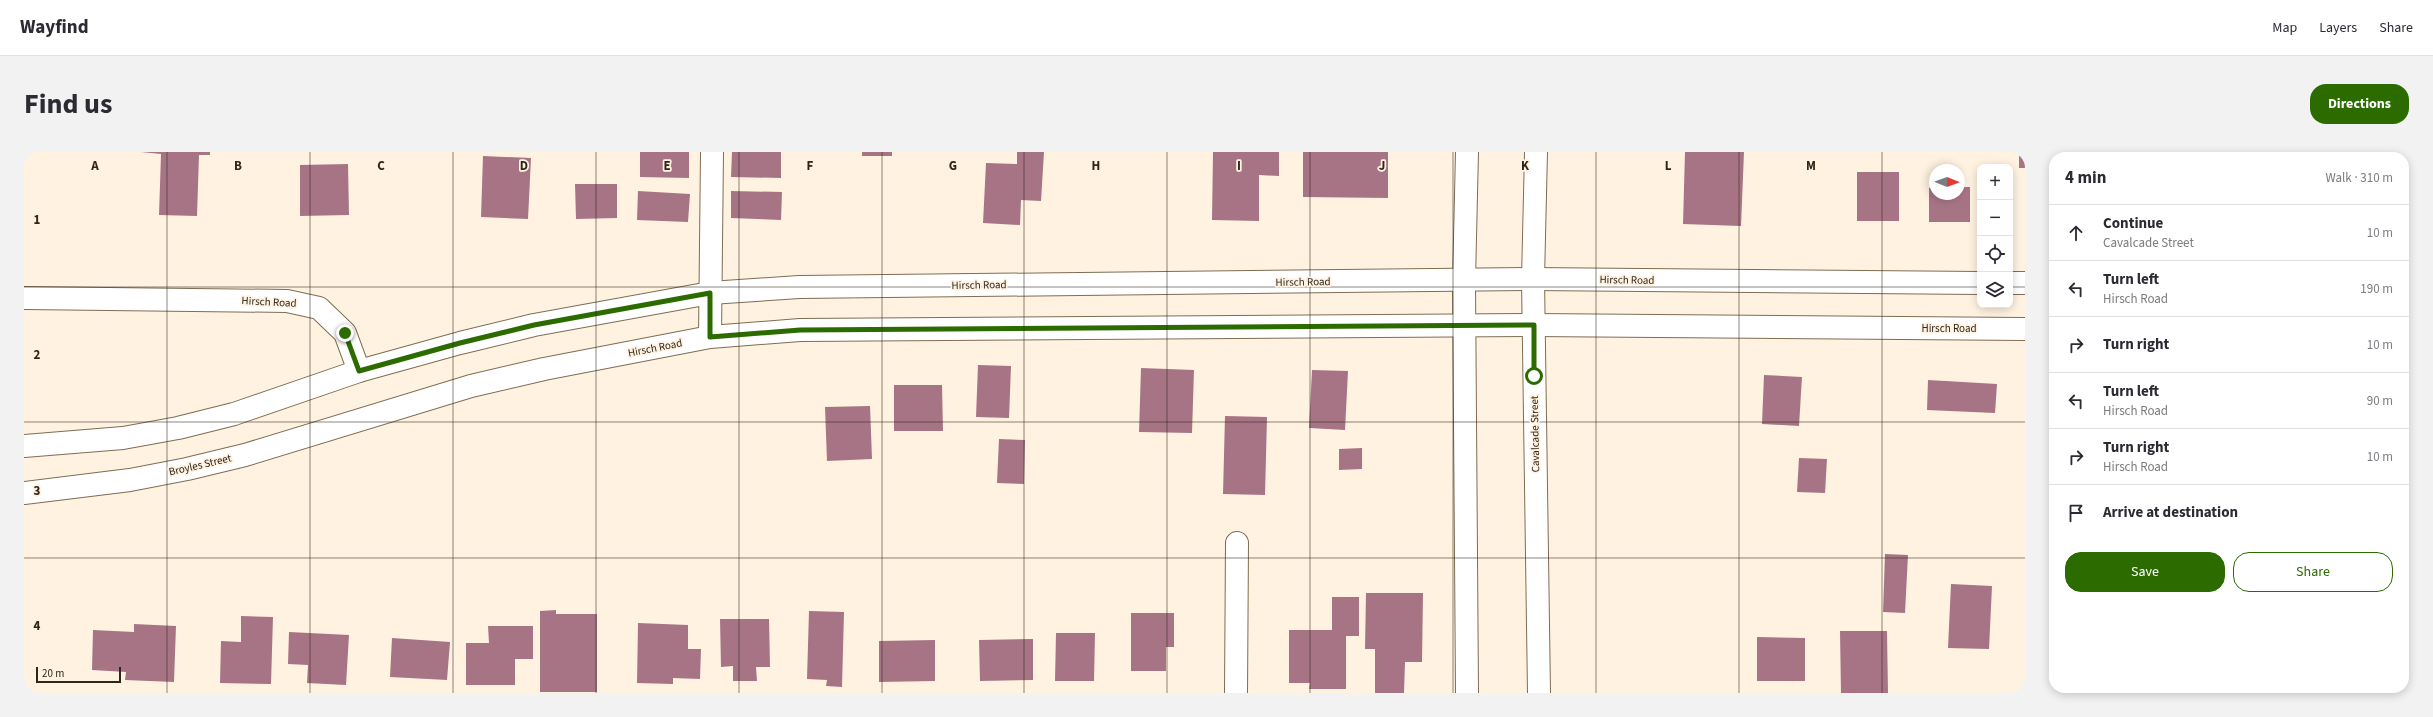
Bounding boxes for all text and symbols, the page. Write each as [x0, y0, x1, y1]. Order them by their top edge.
text: Wayfind [20, 14, 89, 41]
text: Map [2272, 18, 2297, 38]
text: Layers [2319, 18, 2357, 38]
text: Share [2379, 18, 2413, 38]
text: Find us [24, 84, 112, 124]
button: Directions [2310, 84, 2409, 124]
text: A [90, 157, 99, 175]
text: B [234, 157, 242, 175]
text: C [377, 157, 385, 175]
text: D [520, 157, 528, 175]
text: E [663, 157, 671, 175]
text: F [807, 157, 814, 175]
text: G [949, 157, 957, 175]
text: H [1092, 157, 1100, 175]
text: I [1237, 157, 1241, 175]
text: J [1379, 157, 1385, 175]
text: K [1521, 157, 1530, 175]
text: L [1665, 157, 1672, 175]
text: M [1806, 157, 1816, 175]
north arrow [1929, 164, 1965, 200]
map controls [1977, 164, 2013, 308]
button: + [1977, 164, 2013, 200]
text: 4 min [2065, 166, 2106, 190]
text: Walk · 310 m [2325, 169, 2393, 187]
button: − [1977, 200, 2013, 236]
text: 1 [34, 211, 41, 229]
text: Continue [2103, 213, 2163, 234]
icon: ahead [2065, 222, 2087, 244]
text: 10 m [2367, 224, 2393, 242]
text: Cavalcade Street [2103, 234, 2194, 252]
button: locate [1977, 236, 2013, 272]
text: Turn left [2103, 269, 2159, 290]
street label: Hirsch Road [1599, 272, 1655, 288]
button: layers [1977, 272, 2013, 308]
street label: Hirsch Road [1275, 274, 1331, 290]
street label: Hirsch Road [951, 277, 1007, 293]
icon: left [2065, 278, 2087, 300]
text: 190 m [2360, 280, 2393, 298]
text: Hirsch Road [2103, 290, 2168, 308]
street label: Hirsch Road [241, 293, 297, 311]
street label: Hirsch Road [1921, 321, 1977, 336]
route end [336, 324, 354, 342]
icon: right [2065, 334, 2087, 356]
text: Turn right [2103, 334, 2169, 355]
street label: Hirsch Road [627, 335, 683, 361]
text: 10 m [2367, 336, 2393, 354]
text: 2 [34, 346, 41, 364]
route start [1525, 367, 1543, 385]
text: Turn left [2103, 381, 2159, 402]
icon: left [2065, 390, 2087, 412]
text: 90 m [2367, 392, 2393, 410]
street label: Cavalcade Street [1527, 395, 1543, 473]
text: Hirsch Road [2103, 402, 2168, 420]
text: Turn right [2103, 437, 2169, 458]
icon: right [2065, 446, 2087, 468]
text: 10 m [2367, 448, 2393, 466]
street label: Broyles Street [167, 450, 233, 479]
text: Hirsch Road [2103, 458, 2168, 476]
text: 3 [34, 482, 41, 500]
icon: arrive [2065, 502, 2087, 524]
text: Arrive at destination [2103, 502, 2238, 523]
button: Save [2065, 552, 2225, 592]
button: Share [2233, 552, 2393, 592]
text: 4 [34, 617, 41, 635]
scale bar [36, 665, 121, 684]
text: 20 m [42, 666, 64, 681]

